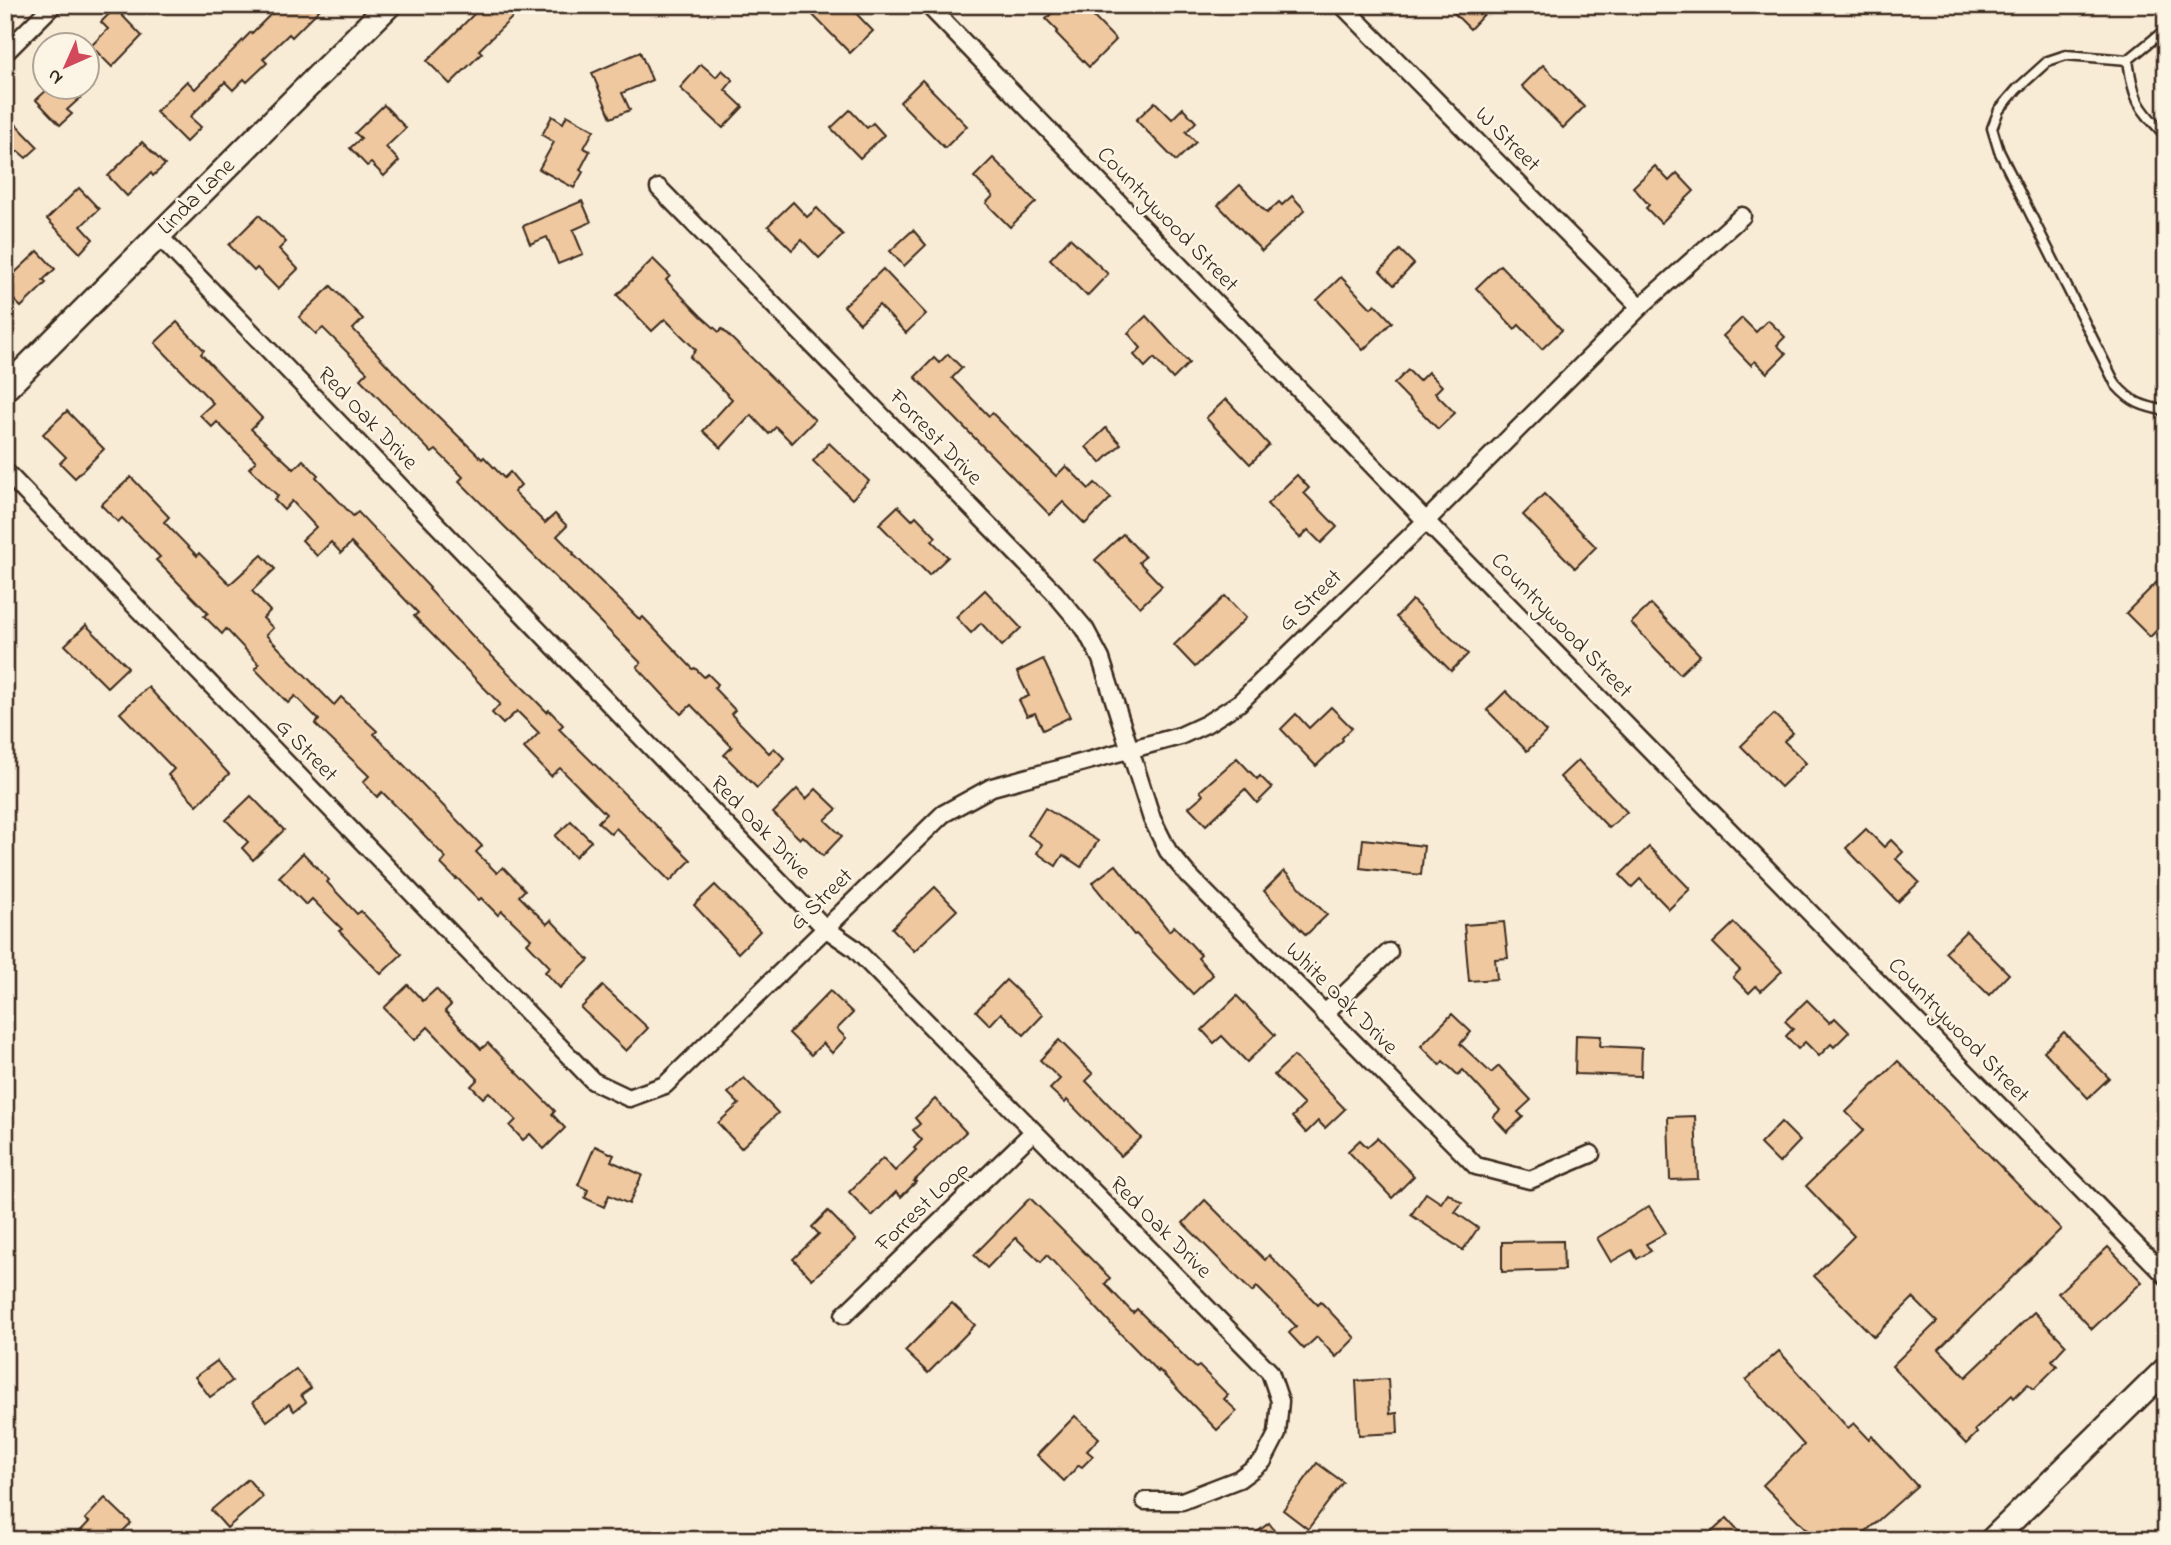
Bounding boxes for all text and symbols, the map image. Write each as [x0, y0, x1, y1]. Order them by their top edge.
north arrow [32, 32, 102, 102]
text: N [42, 62, 70, 90]
street label: W Street [1467, 100, 1548, 181]
street label: Countrywood Street [1087, 139, 1246, 302]
street label: Linda Lane [151, 150, 244, 243]
street label: Red Oak Drive [309, 360, 426, 479]
street label: Forrest Drive [880, 382, 990, 494]
street label: Countrywood Street [1481, 545, 1640, 708]
street label: G Street [1271, 562, 1351, 640]
street label: G Street [267, 711, 345, 791]
street label: Red Oak Drive [702, 769, 819, 888]
street label: G Street [782, 861, 862, 939]
street label: White Oak Drive [1277, 935, 1405, 1063]
street label: Countrywood Street [1878, 950, 2037, 1113]
street label: Forrest Loop [868, 1154, 977, 1261]
street label: Red Oak Drive [1101, 1169, 1219, 1287]

